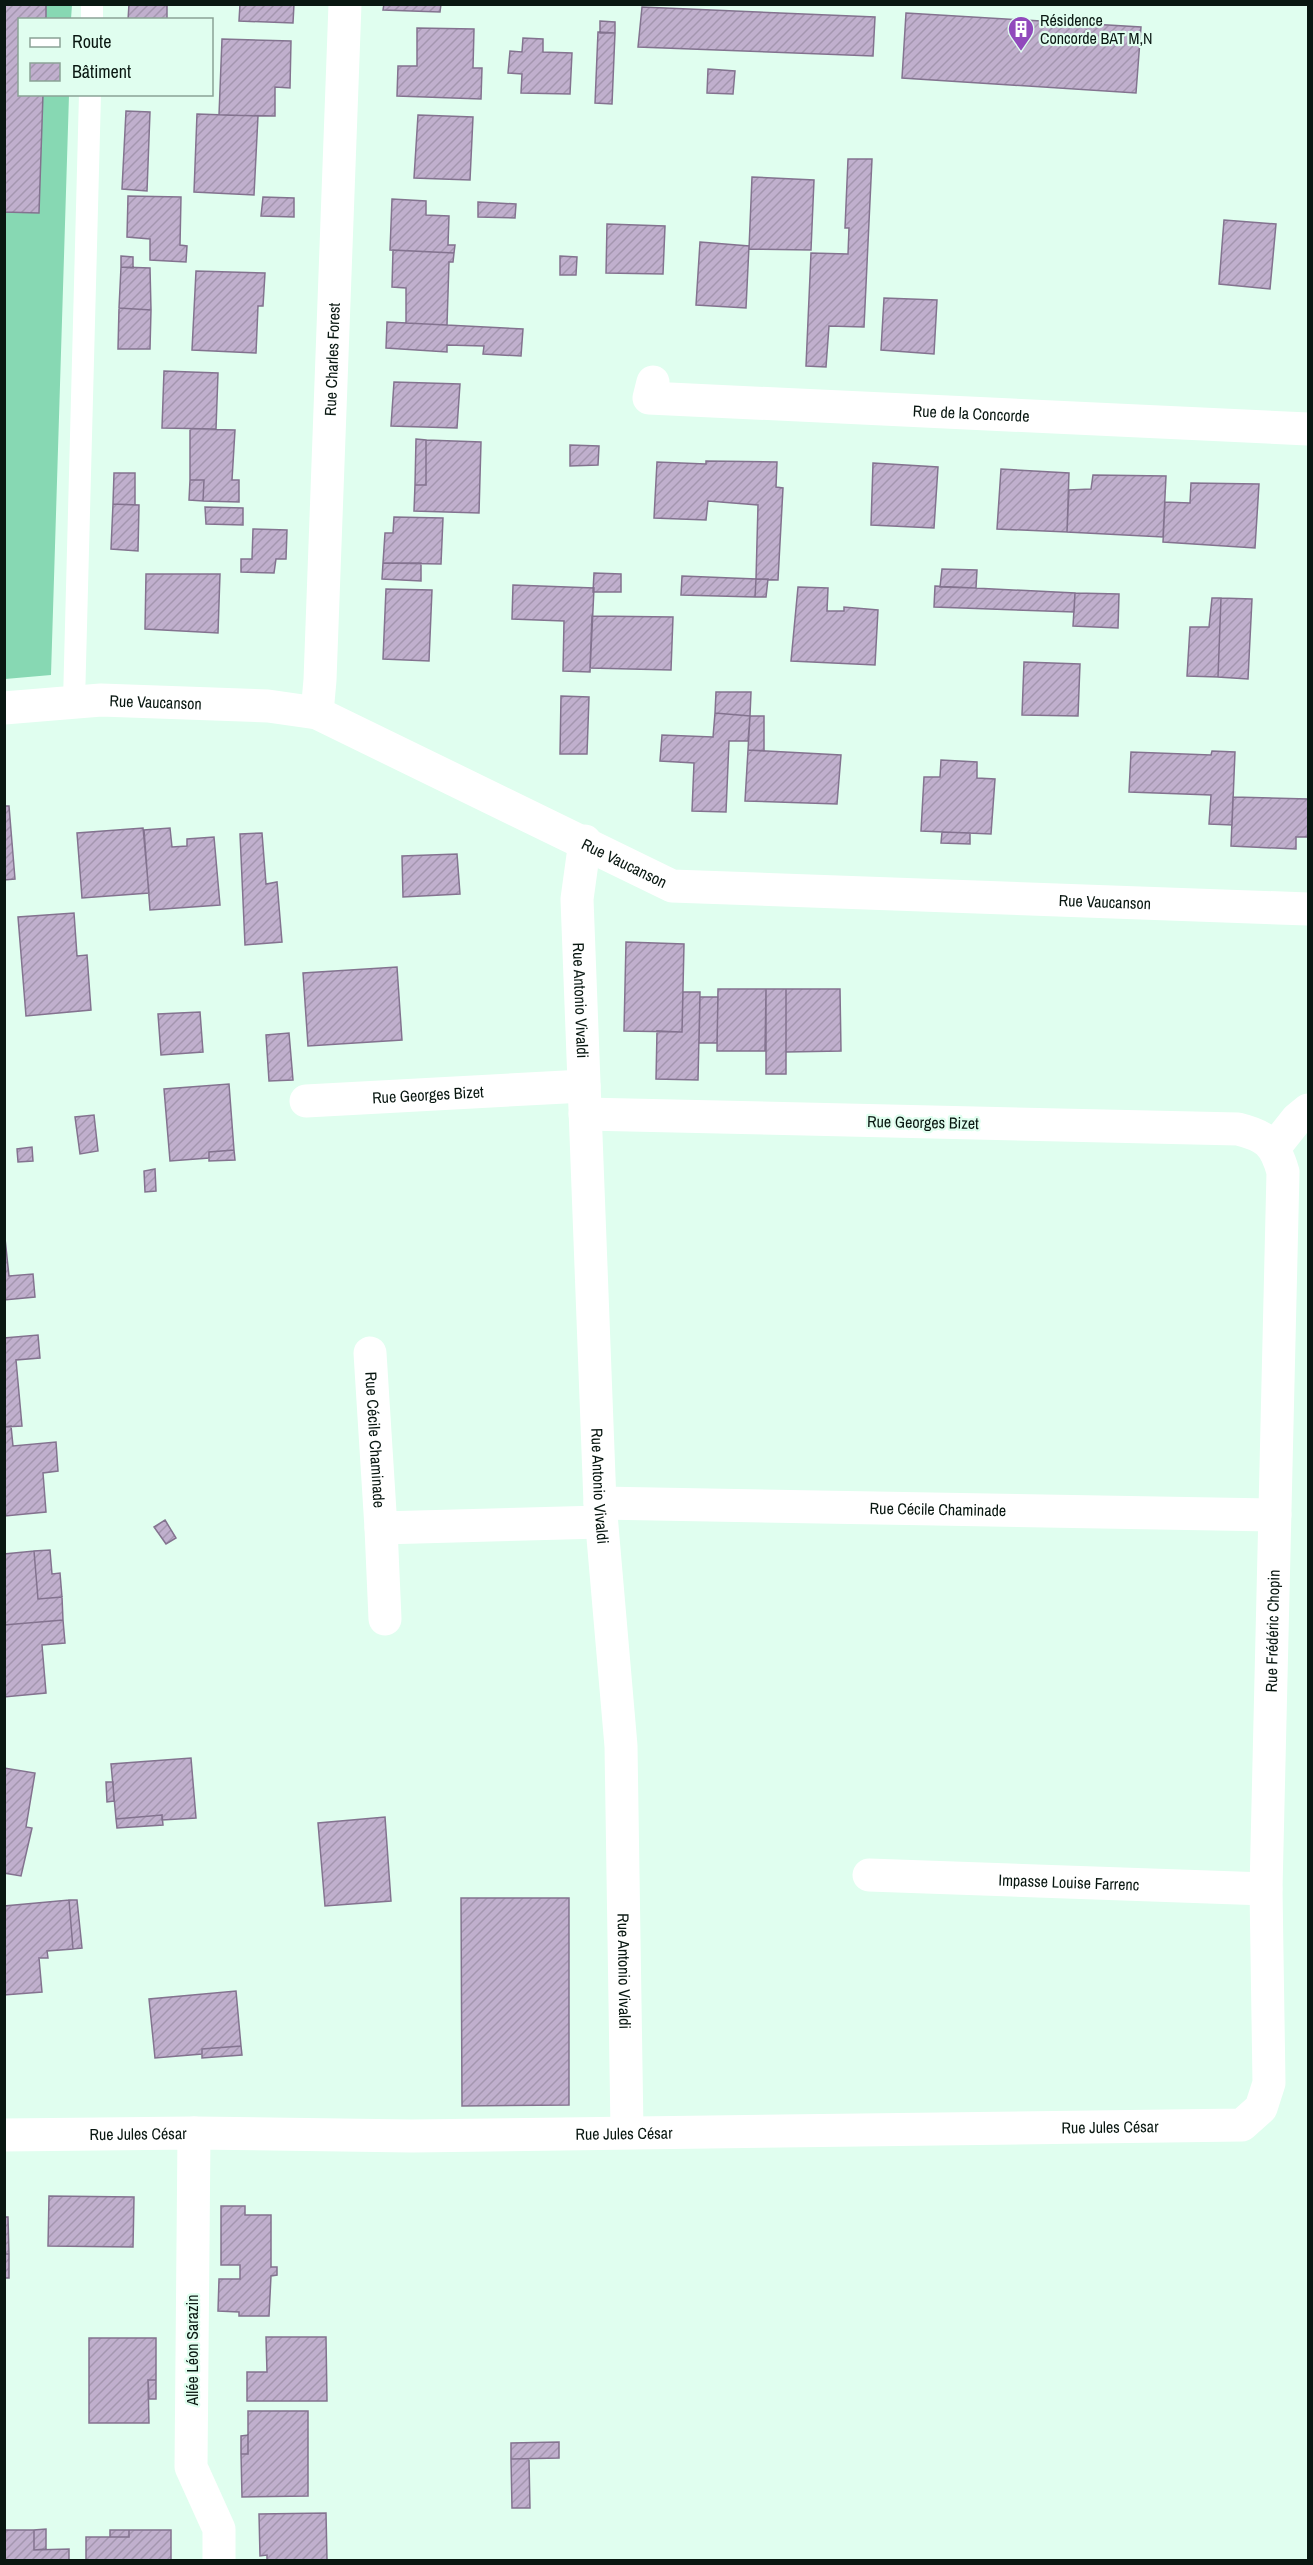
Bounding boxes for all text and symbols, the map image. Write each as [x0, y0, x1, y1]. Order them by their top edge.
place label: Résidence Concorde BAT M,N [1040, 9, 1153, 49]
building icon: Résidence Concorde BAT M,N [1006, 14, 1036, 52]
legend [18, 18, 213, 96]
text: Route [72, 29, 111, 54]
text: Bâtiment [72, 59, 131, 84]
street label: Rue Charles Forest [319, 302, 345, 416]
street label: Rue de la Concorde [912, 399, 1030, 427]
street label: Rue Vaucanson [109, 689, 202, 715]
street label: Rue Vaucanson [578, 833, 671, 893]
street label: Rue Vaucanson [1058, 889, 1151, 914]
street label: Rue Antonio Vivaldi [568, 942, 594, 1059]
street label: Rue Georges Bizet [371, 1080, 485, 1108]
street label: Rue Georges Bizet [867, 1110, 979, 1134]
street label: Rue Cécile Chaminade [360, 1371, 391, 1509]
street label: Rue Antonio Vivaldi [586, 1428, 614, 1545]
street label: Rue Cécile Chaminade [870, 1497, 1006, 1521]
street label: Rue Frédéric Chopin [1260, 1569, 1285, 1692]
street label: Impasse Louise Farrenc [998, 1869, 1140, 1896]
street label: Rue Antonio Vivaldi [613, 1913, 636, 2029]
street label: Rue Jules César [1061, 2115, 1159, 2138]
street label: Rue Jules César [89, 2122, 187, 2145]
street label: Rue Jules César [575, 2122, 673, 2145]
street label: Allée Léon Sarazin [181, 2295, 203, 2406]

